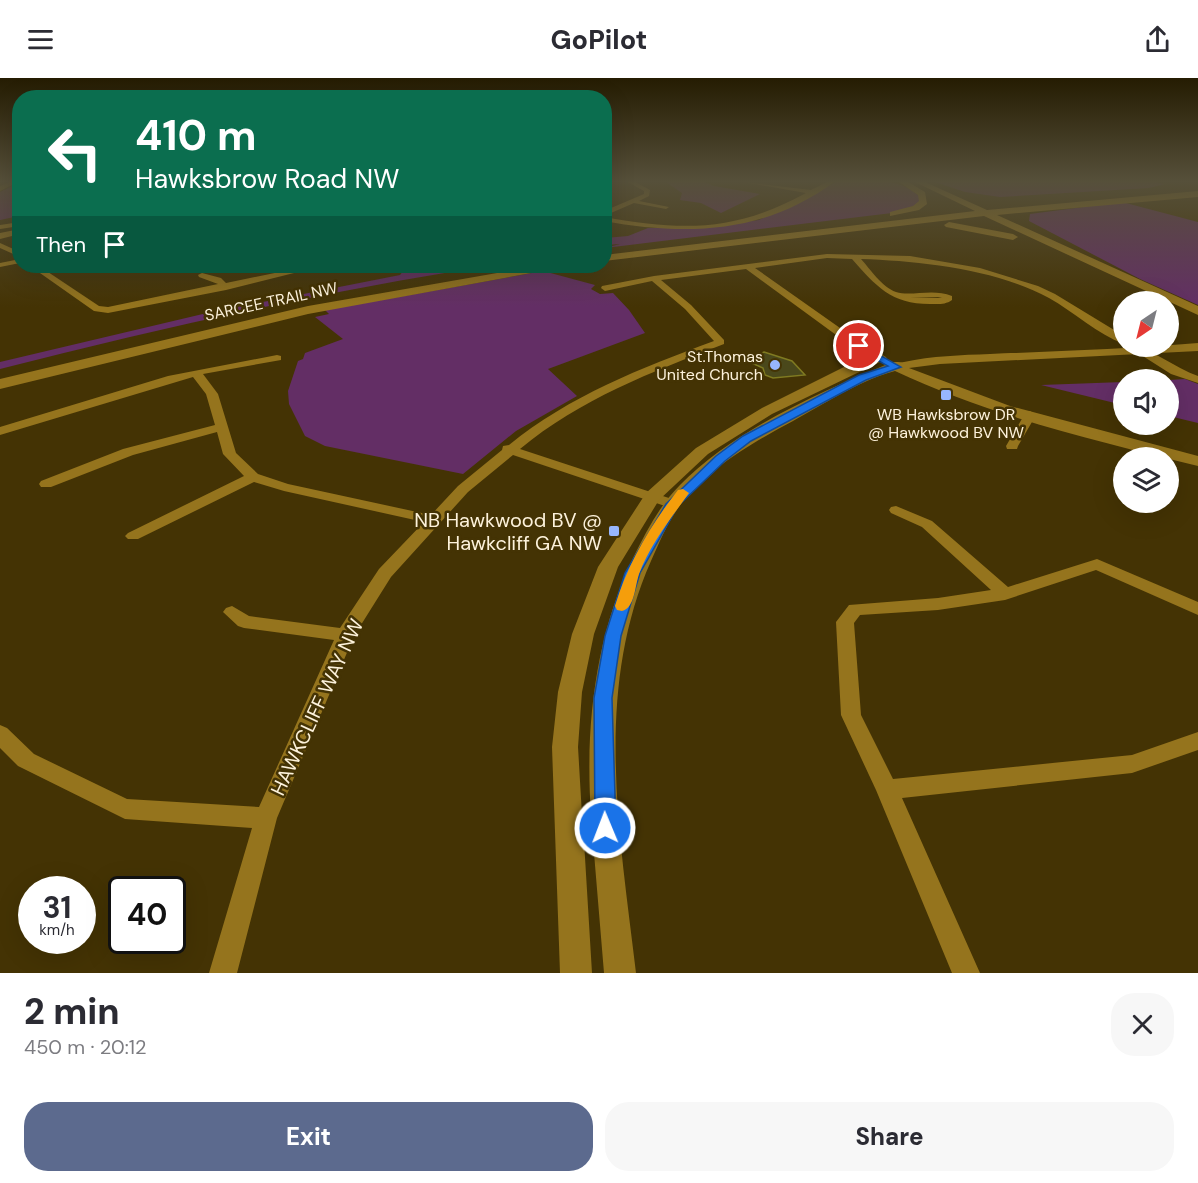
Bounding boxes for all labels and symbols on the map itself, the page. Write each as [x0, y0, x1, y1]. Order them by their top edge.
street label: SARCEE TRAIL NW [203, 277, 340, 326]
north arrow [1113, 291, 1179, 357]
pin [833, 320, 884, 371]
place label: St.Thomas United Church [656, 346, 763, 385]
marker: St.Thomas United Church [768, 358, 782, 372]
marker: WB Hawksbrow DR @ Hawkwood BV NW [939, 388, 953, 402]
place label: WB Hawksbrow DR @ Hawkwood BV NW [868, 404, 1025, 443]
place label: NB Hawkwood BV @ Hawkcliff GA NW [414, 507, 602, 556]
marker: NB Hawkwood BV @ Hawkcliff GA NW [607, 524, 621, 538]
street label: HAWKCLIFF WAY NW [265, 615, 369, 799]
position arrow [573, 796, 637, 860]
speed limit sign: 40 [108, 876, 186, 954]

